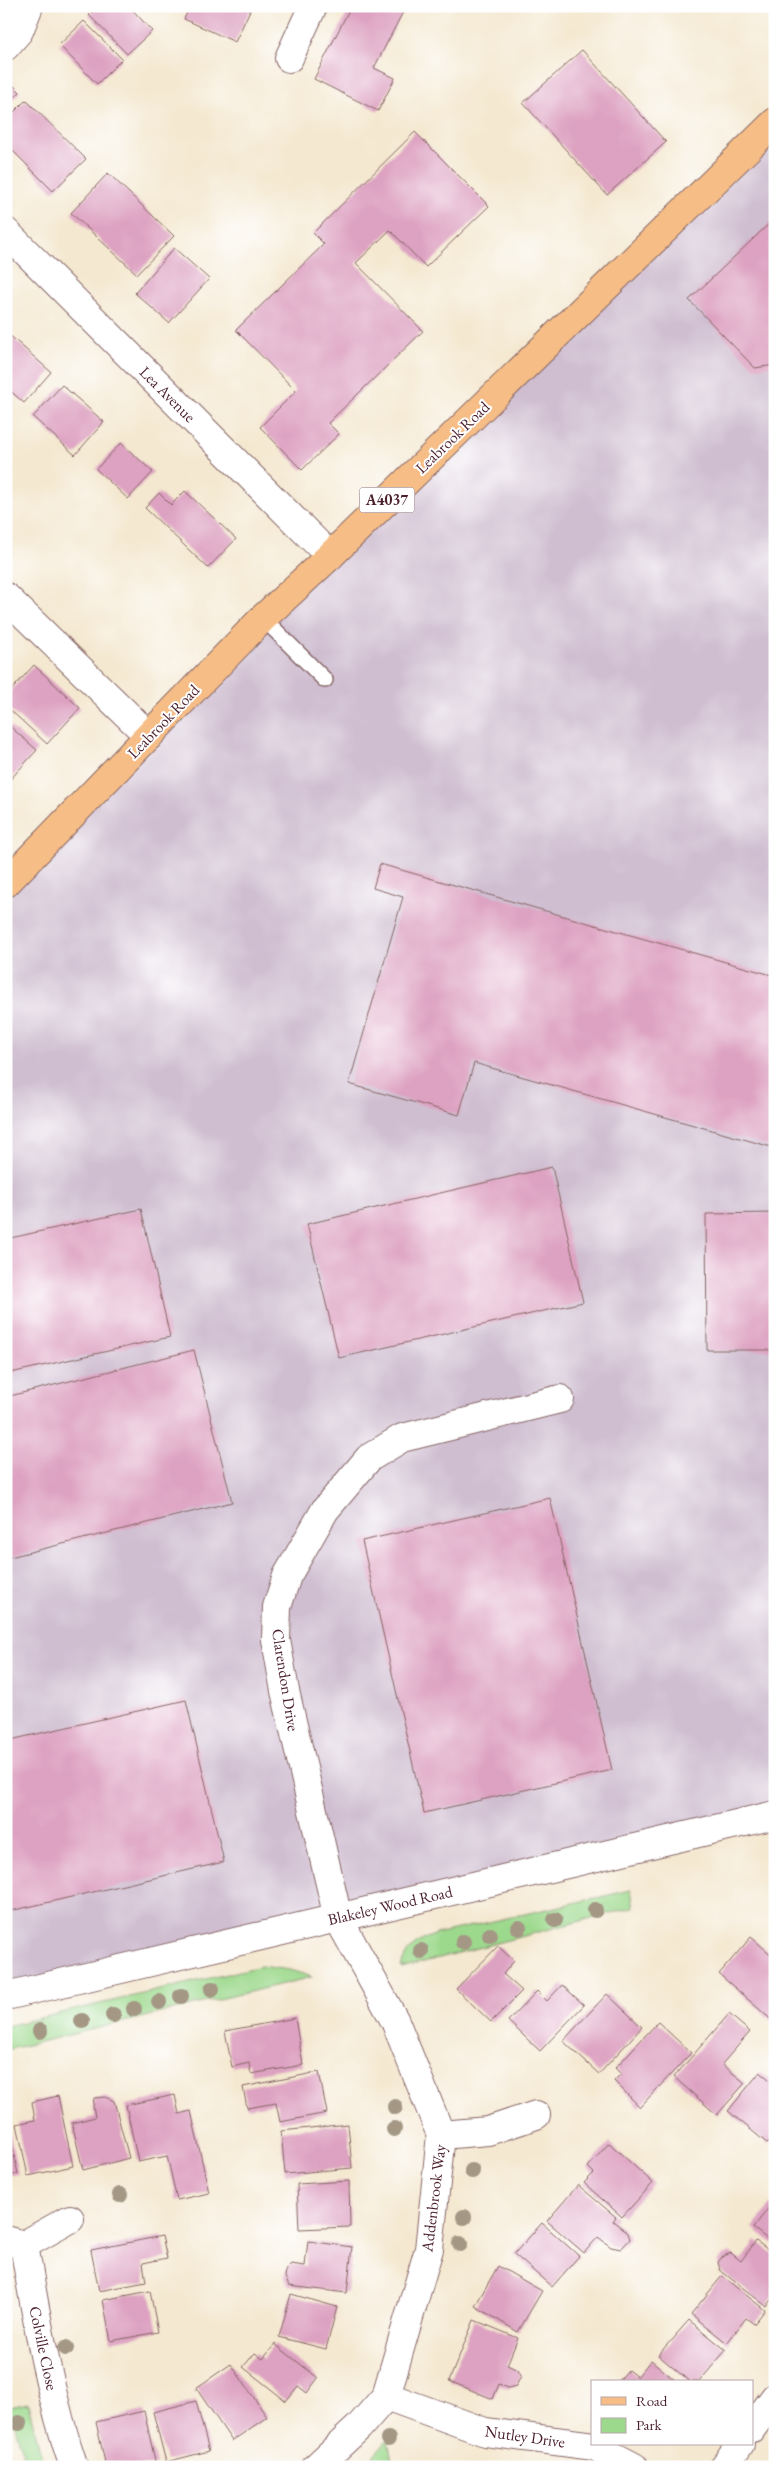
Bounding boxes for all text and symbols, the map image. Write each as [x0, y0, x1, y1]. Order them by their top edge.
street label: Lea Avenue [135, 362, 200, 427]
street label: Leabrook Road [411, 396, 495, 478]
road number: A4037 [360, 488, 414, 512]
street label: Leabrook Road [123, 679, 205, 763]
street label: Clarendon Drive [267, 1627, 304, 1733]
street label: Blakeley Wood Road [326, 1881, 455, 1930]
street label: Addenbrook Way [416, 2142, 451, 2254]
street label: Colville Close [24, 2304, 63, 2392]
legend [591, 2380, 754, 2446]
text: Road [636, 2391, 668, 2410]
text: Park [636, 2415, 663, 2434]
street label: Nutley Drive [484, 2420, 566, 2453]

